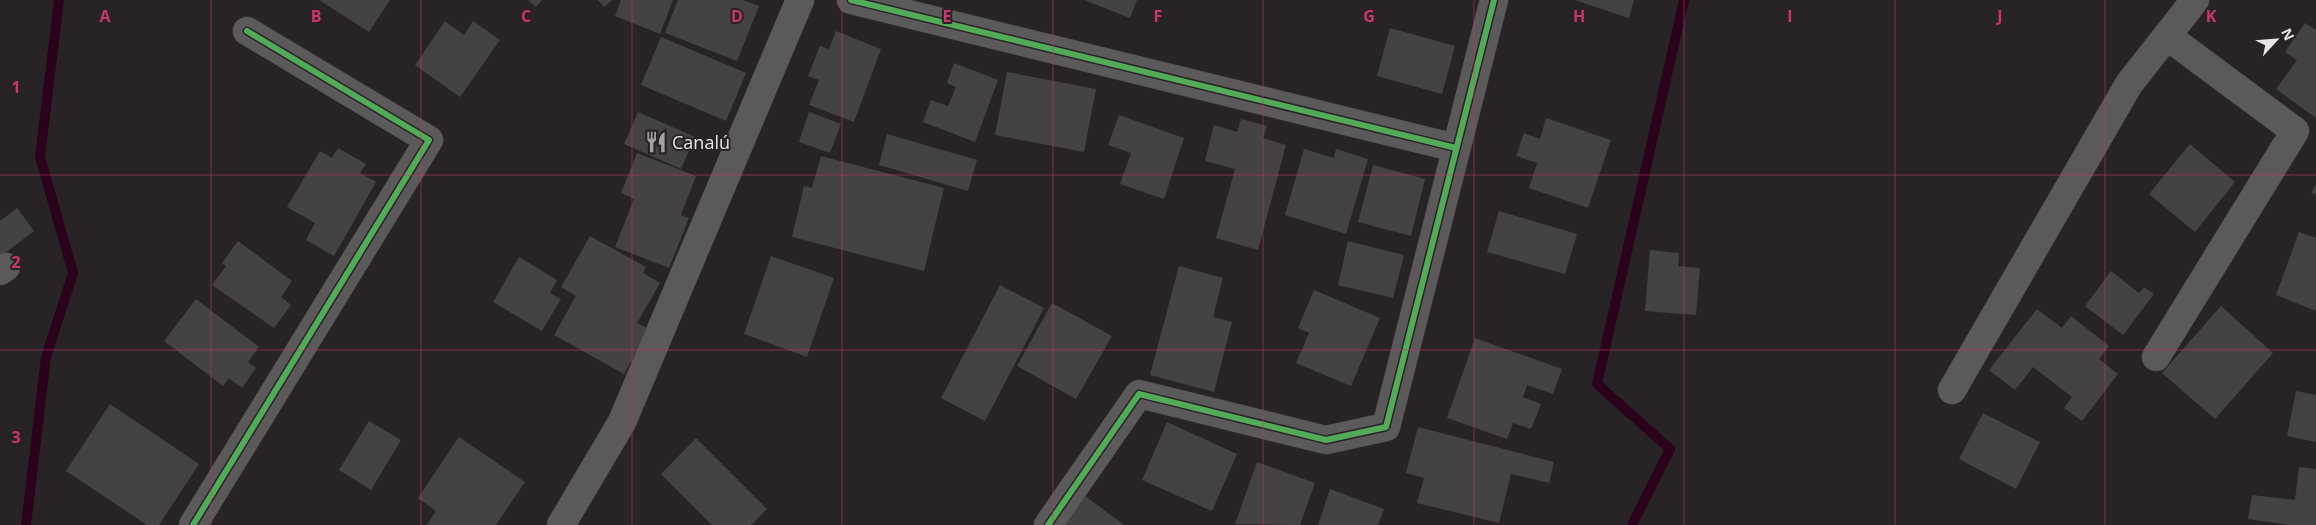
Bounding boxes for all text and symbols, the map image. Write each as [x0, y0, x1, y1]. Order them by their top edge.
text: A [99, 5, 111, 27]
text: B [311, 5, 321, 27]
text: C [521, 5, 531, 27]
text: D [731, 5, 743, 27]
text: E [943, 5, 952, 27]
text: F [1154, 5, 1162, 27]
text: G [1363, 5, 1375, 27]
text: H [1573, 5, 1585, 27]
text: I [1787, 5, 1793, 27]
text: J [1995, 5, 2003, 27]
text: K [2206, 5, 2217, 27]
north arrow [2251, 15, 2301, 65]
text: N [2277, 25, 2299, 43]
text: 1 [11, 76, 21, 98]
restaurant icon: Canalú [643, 129, 669, 155]
place label: Canalú [672, 130, 730, 154]
text: 2 [11, 251, 21, 273]
text: 3 [11, 426, 21, 448]

